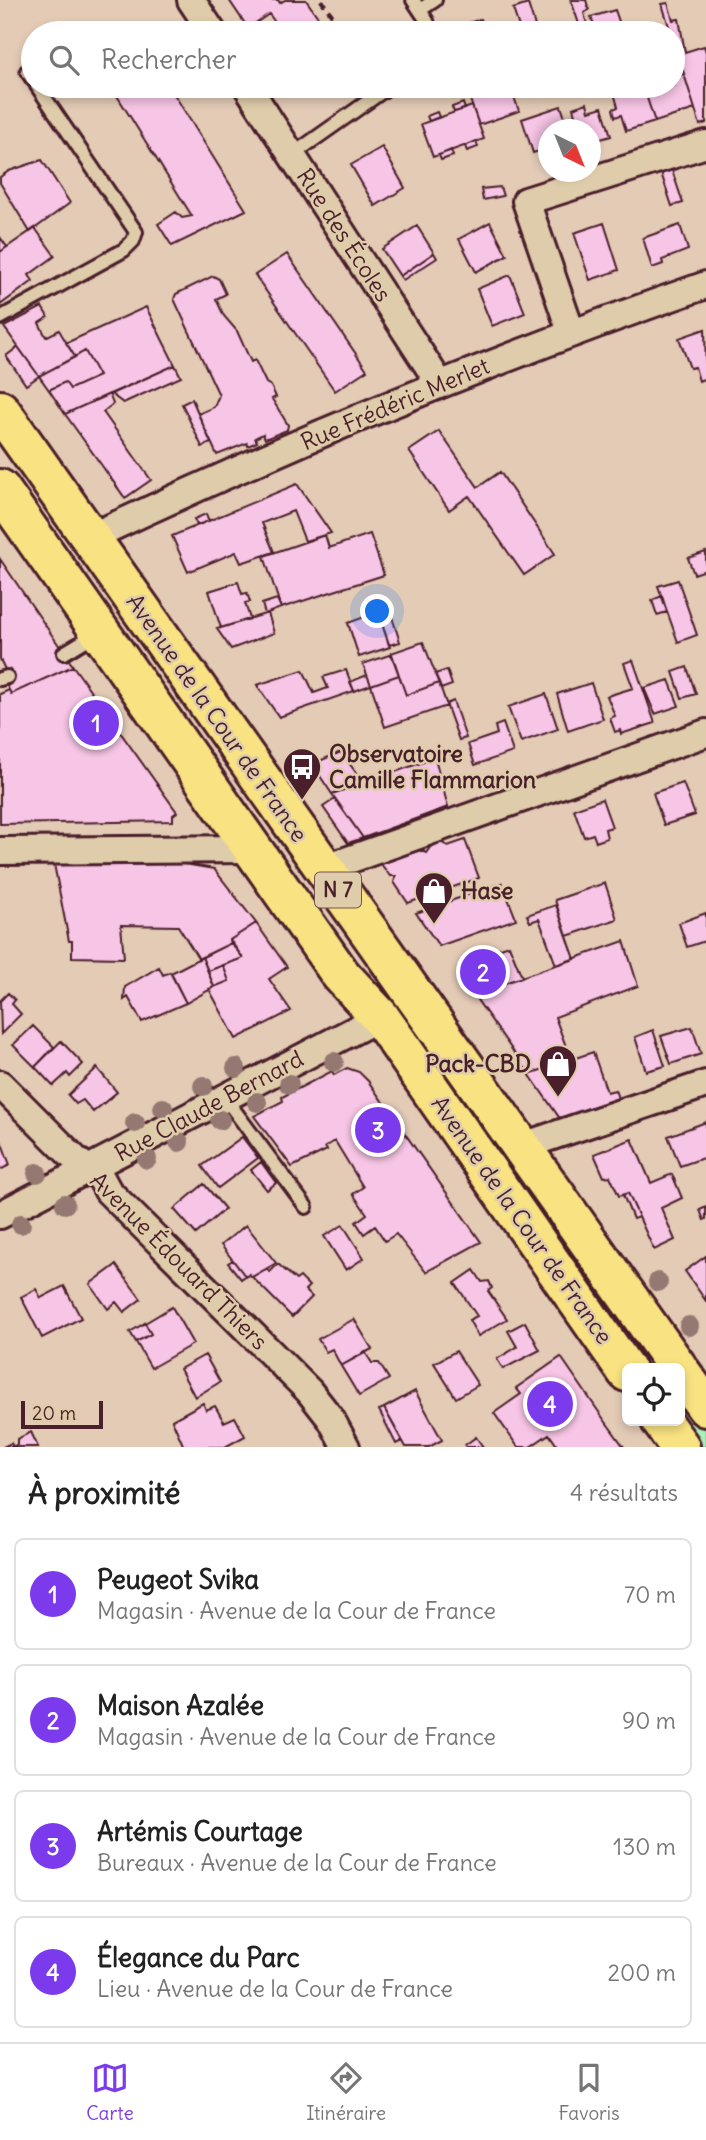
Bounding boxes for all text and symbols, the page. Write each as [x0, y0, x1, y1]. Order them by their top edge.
search box [21, 21, 685, 98]
icon: search [45, 41, 83, 79]
text: Rechercher [101, 43, 237, 76]
north arrow [538, 119, 601, 182]
street label: Rue des Écoles [291, 163, 398, 307]
street label: Rue Frédéric Merlet [296, 351, 494, 456]
street label: Avenue de la Cour de France [121, 588, 314, 847]
your location [360, 594, 394, 628]
pin: 1 [73, 697, 119, 749]
place label: Observatoire Camille Flammarion [329, 739, 536, 794]
bus stop icon: Observatoire Camille Flammarion [281, 746, 323, 801]
shop icon: Hase [413, 870, 455, 925]
road number: N 7 [315, 872, 361, 908]
place label: Hase [461, 876, 514, 905]
pin: 2 [460, 946, 506, 998]
shop icon: Pack-CBD [537, 1043, 579, 1098]
street label: Rue Claude Bernard [109, 1044, 308, 1168]
place label: Pack-CBD [425, 1049, 531, 1078]
street label: Avenue de la Cour de France [426, 1090, 619, 1349]
pin: 3 [355, 1104, 401, 1156]
street label: Avenue Édouard Thiers [84, 1166, 274, 1356]
map controls [622, 1363, 685, 1426]
button: locate [622, 1363, 685, 1426]
pin: 4 [527, 1378, 573, 1430]
scale bar [21, 1398, 103, 1430]
text: 20 m [32, 1401, 76, 1425]
text: À proximité [28, 1474, 180, 1512]
text: 4 résultats [570, 1478, 678, 1507]
text: Peugeot Svika [97, 1563, 259, 1596]
text: 1 [48, 1580, 58, 1609]
text: 70 m [624, 1580, 676, 1609]
text: Magasin · Avenue de la Cour de France [97, 1596, 496, 1625]
text: Maison Azalée [97, 1689, 264, 1722]
text: 2 [47, 1706, 59, 1735]
text: 90 m [622, 1706, 676, 1735]
text: Magasin · Avenue de la Cour de France [97, 1722, 496, 1751]
text: Artémis Courtage [97, 1815, 303, 1848]
text: 3 [46, 1832, 60, 1861]
text: 130 m [613, 1832, 676, 1861]
text: Bureaux · Avenue de la Cour de France [97, 1848, 497, 1877]
text: Élegance du Parc [97, 1941, 300, 1974]
text: 4 [46, 1958, 60, 1987]
text: 200 m [607, 1958, 676, 1987]
text: Lieu · Avenue de la Cour de France [97, 1974, 453, 2003]
tab: Carte [86, 2059, 134, 2125]
tab: Itinéraire [306, 2059, 386, 2125]
tab: Favoris [558, 2059, 620, 2125]

